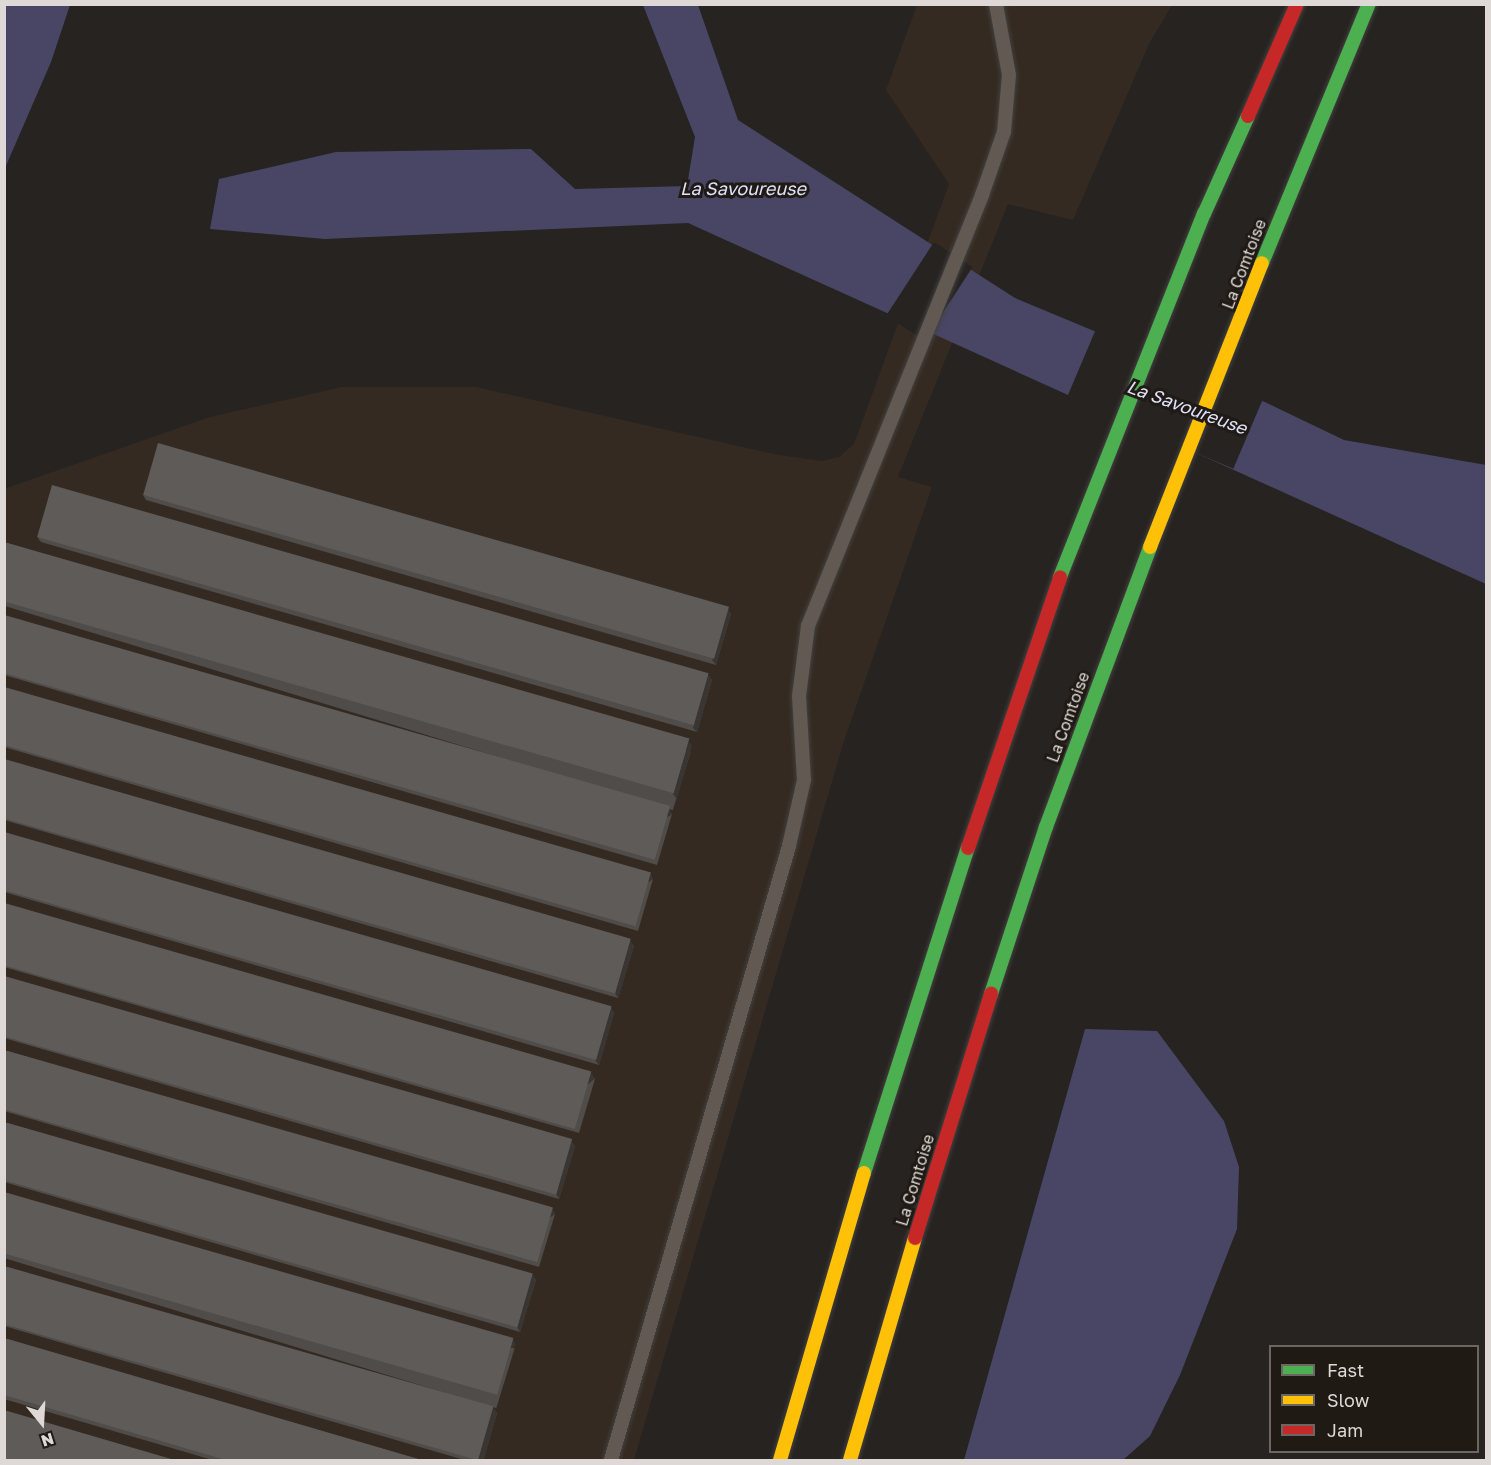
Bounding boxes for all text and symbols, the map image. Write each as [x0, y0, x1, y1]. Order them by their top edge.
water label: La Savoureuse [680, 177, 806, 199]
street label: La Comtoise [1218, 216, 1270, 312]
water label: La Savoureuse [1124, 375, 1250, 439]
street label: La Comtoise [1043, 669, 1093, 765]
street label: La Comtoise [892, 1132, 938, 1228]
legend [1269, 1345, 1479, 1453]
text: Fast [1327, 1359, 1364, 1381]
text: Slow [1327, 1389, 1369, 1411]
north arrow [12, 1393, 72, 1453]
text: Jam [1327, 1419, 1363, 1441]
text: N [39, 1429, 56, 1452]

